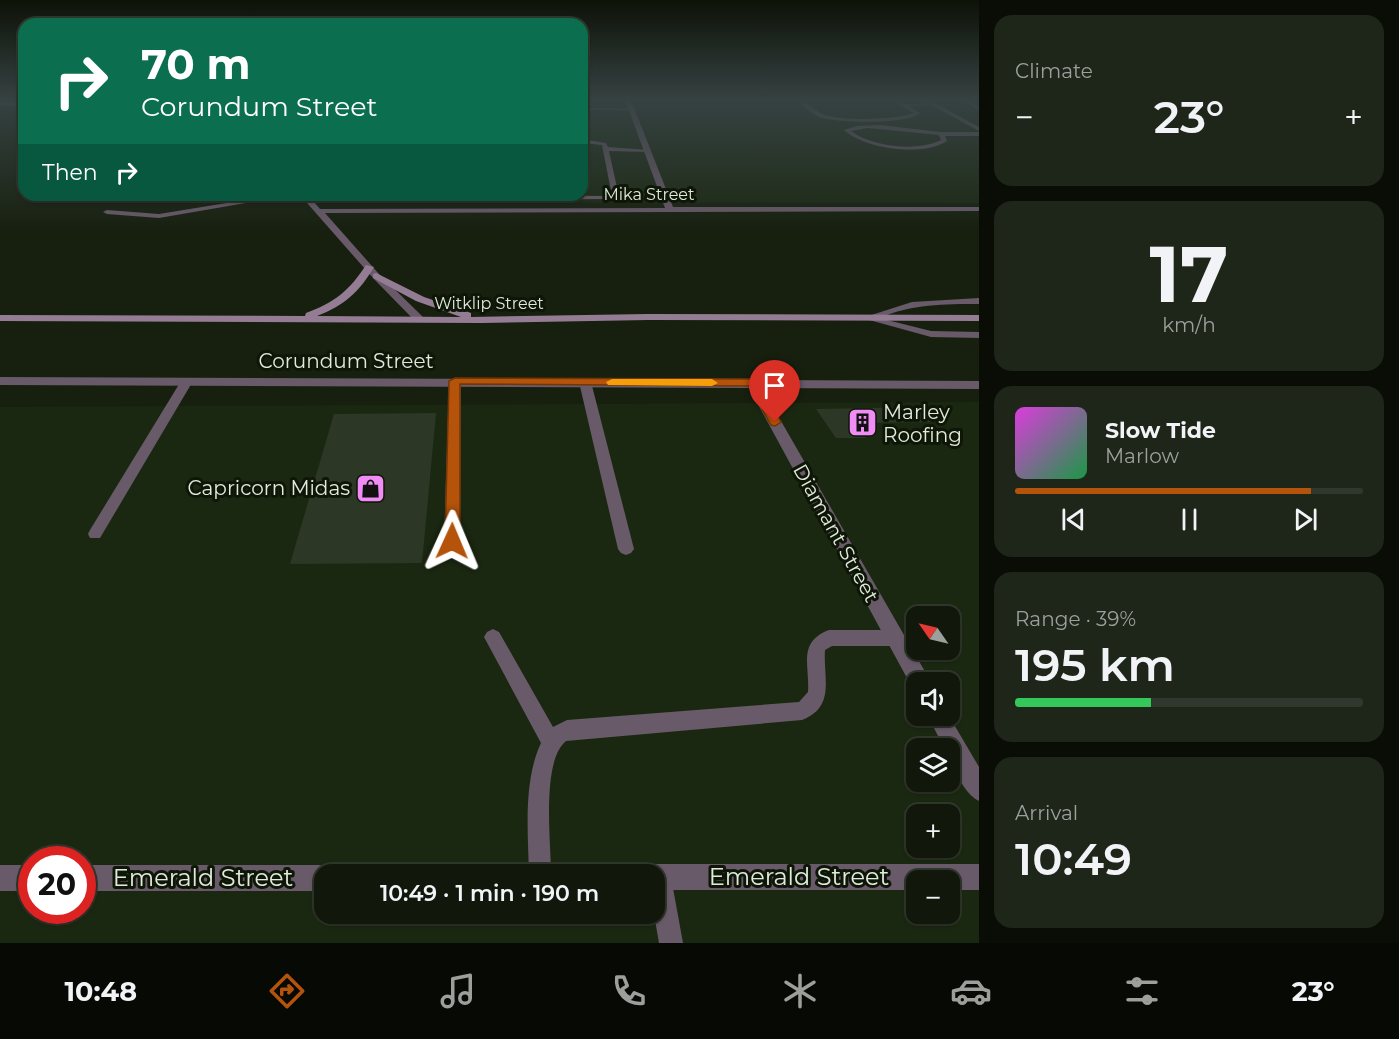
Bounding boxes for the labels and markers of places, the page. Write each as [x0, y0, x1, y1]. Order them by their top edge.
pin [749, 360, 800, 422]
place label: Marley Roofing [883, 400, 962, 447]
building icon: Marley Roofing [846, 407, 878, 439]
shop icon: Capricorn Midas [355, 472, 387, 504]
place label: Capricorn Midas [188, 476, 350, 500]

